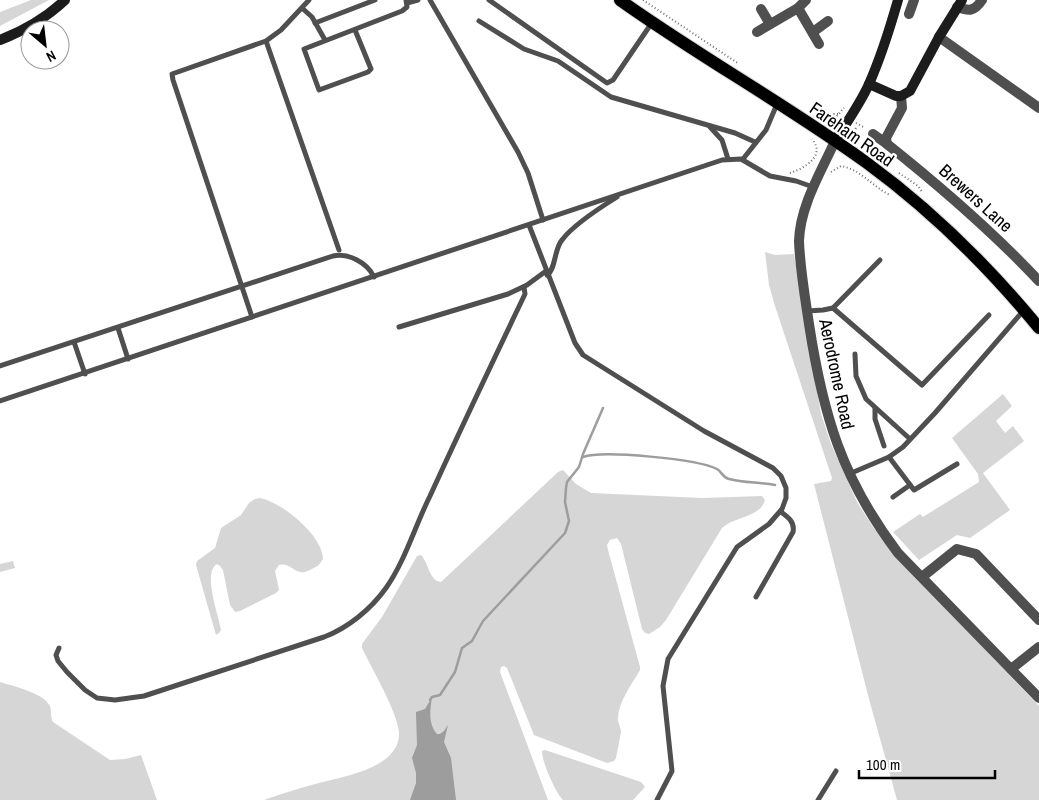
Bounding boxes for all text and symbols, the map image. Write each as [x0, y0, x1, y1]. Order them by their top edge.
north arrow [20, 20, 70, 70]
text: N [43, 47, 59, 66]
street label: Fareham Road [805, 96, 899, 172]
street label: Brewers Lane [934, 158, 1018, 238]
street label: Aerodrome Road [813, 315, 861, 432]
scale bar [859, 748, 995, 780]
text: 100 m [866, 754, 900, 775]

